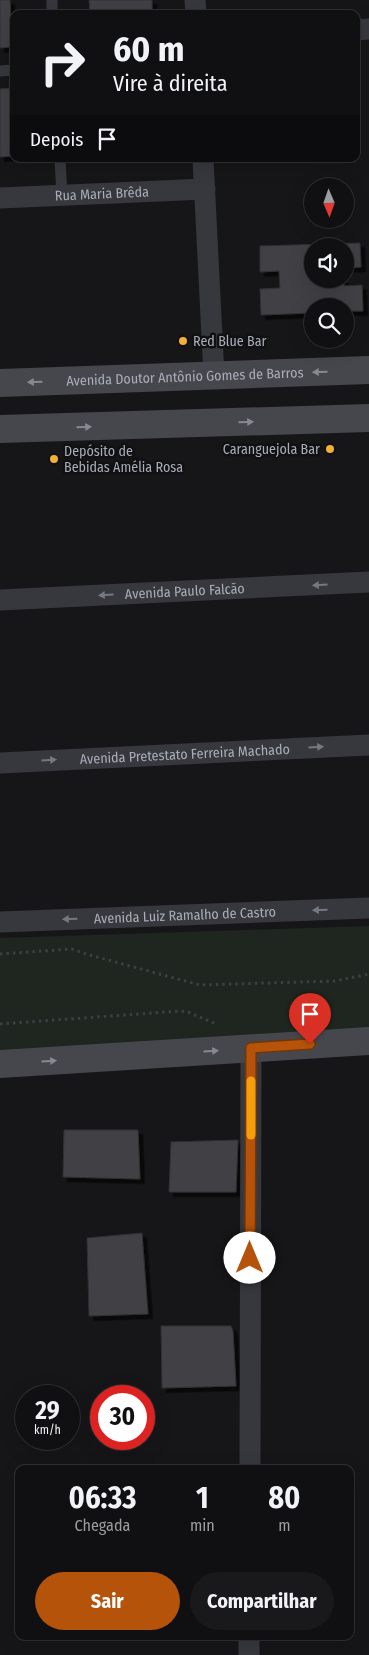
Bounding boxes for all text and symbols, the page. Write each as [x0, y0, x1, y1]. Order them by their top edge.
text: 60 m [113, 28, 184, 70]
icon: right [30, 30, 95, 95]
text: Vire à direita [113, 70, 227, 97]
icon: arrive [93, 125, 121, 153]
text: Depois [30, 128, 83, 151]
north arrow [304, 178, 354, 228]
map controls [304, 178, 354, 348]
street label: Rua Maria Brêda [55, 183, 149, 204]
button: sound [304, 238, 354, 288]
button: search [304, 298, 354, 348]
place label: Red Blue Bar [193, 333, 267, 350]
marker: Red Blue Bar [177, 335, 189, 347]
street label: Avenida Doutor Antônio Gomes de Barros [66, 364, 304, 389]
one-way arrow [312, 369, 328, 377]
one-way arrow [27, 378, 43, 386]
one-way arrow [238, 417, 254, 425]
one-way arrow [76, 422, 92, 430]
place label: Caranguejola Bar [223, 441, 320, 458]
place label: Depósito de Bebidas Amélia Rosa [64, 443, 183, 476]
marker: Caranguejola Bar [324, 443, 336, 455]
marker: Depósito de Bebidas Amélia Rosa [48, 453, 60, 465]
street label: Avenida Paulo Falcão [124, 580, 245, 602]
one-way arrow [312, 581, 328, 589]
one-way arrow [97, 591, 113, 599]
street label: Avenida Pretestato Ferreira Machado [79, 740, 290, 768]
one-way arrow [308, 743, 324, 751]
one-way arrow [41, 756, 57, 764]
street label: Avenida Luiz Ramalho de Castro [93, 903, 276, 927]
one-way arrow [312, 906, 328, 914]
one-way arrow [62, 915, 78, 923]
pin [289, 993, 331, 1044]
icon: arrive [296, 1000, 324, 1028]
one-way arrow [203, 1046, 219, 1054]
one-way arrow [41, 1057, 57, 1065]
position arrow [223, 1231, 275, 1283]
speed limit sign: 30 [90, 1385, 155, 1450]
text: 29 [35, 1396, 60, 1426]
text: km/h [34, 1423, 61, 1437]
text: 06:33 [69, 1480, 136, 1516]
text: 1 [196, 1480, 209, 1516]
text: 80 [268, 1480, 300, 1516]
text: Chegada [75, 1516, 130, 1535]
text: min [190, 1516, 215, 1535]
text: m [278, 1516, 290, 1535]
button: Sair [35, 1572, 180, 1630]
button: Compartilhar [190, 1572, 334, 1630]

